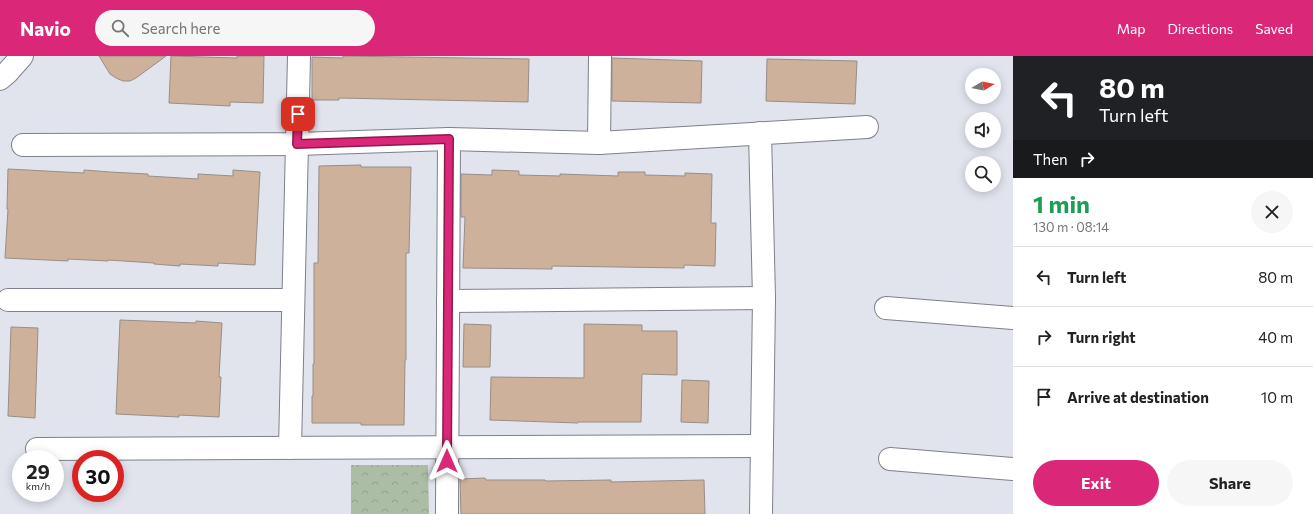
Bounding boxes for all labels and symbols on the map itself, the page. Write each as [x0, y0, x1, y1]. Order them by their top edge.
north arrow [965, 68, 1001, 104]
pin [281, 97, 315, 131]
position arrow [426, 440, 468, 482]
speed limit sign: 30 [72, 450, 124, 502]

